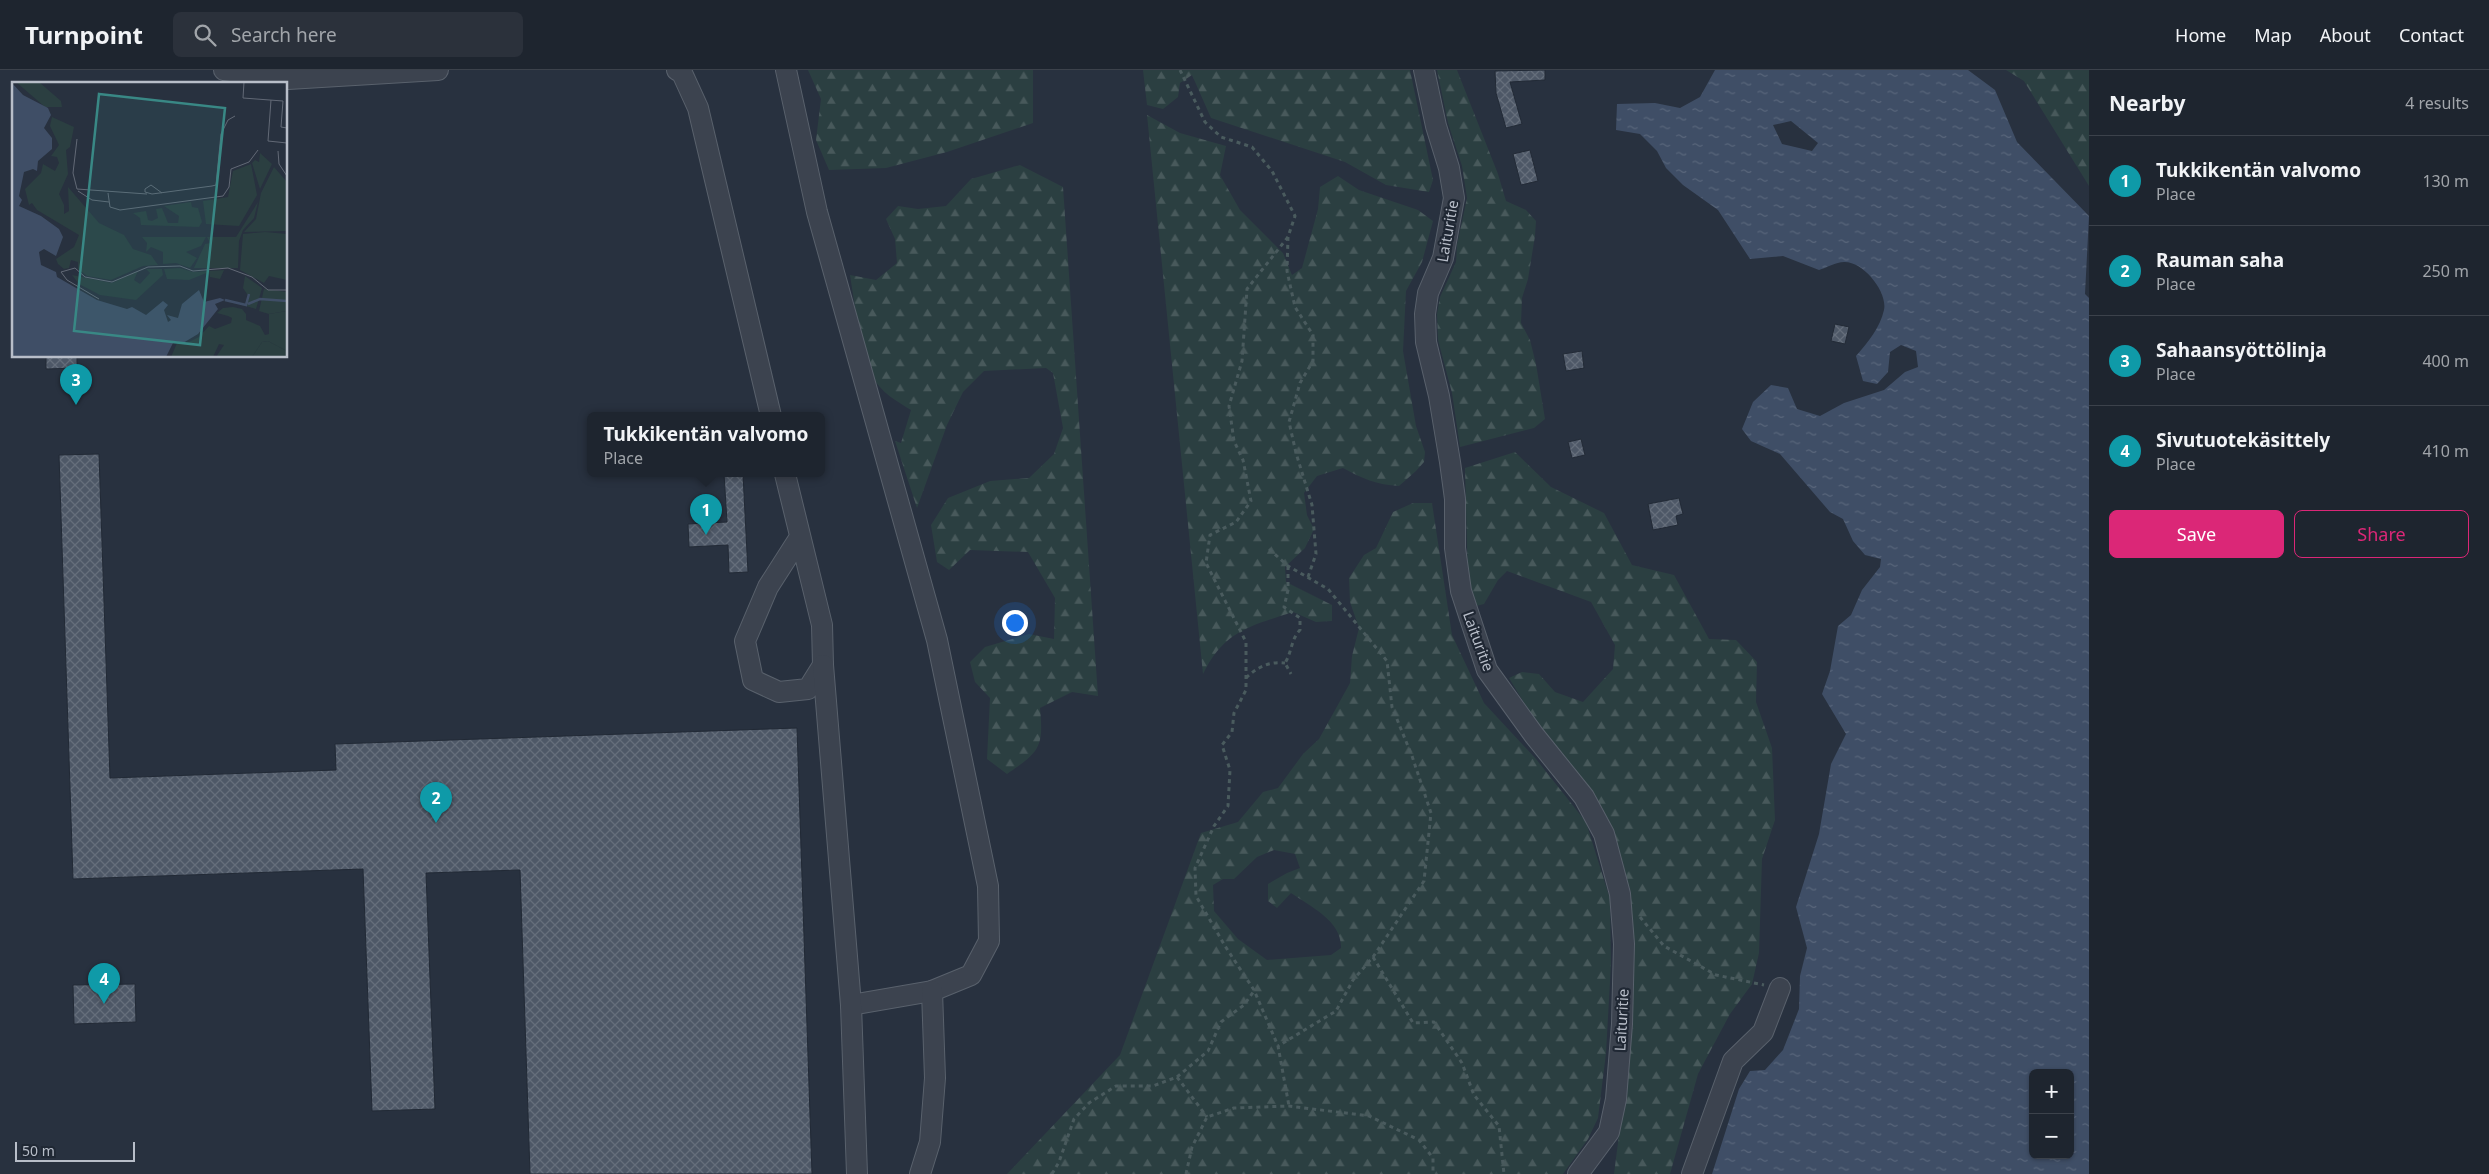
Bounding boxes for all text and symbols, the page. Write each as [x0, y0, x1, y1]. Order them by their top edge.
search box [173, 12, 523, 57]
text: Turnpoint [25, 18, 143, 51]
icon: search [191, 21, 219, 49]
text: Search here [231, 22, 337, 48]
text: Home [2175, 23, 2226, 47]
text: Map [2254, 23, 2292, 47]
text: About [2320, 23, 2371, 47]
text: Contact [2399, 23, 2464, 47]
inset map [12, 82, 288, 358]
text: Nearby [2109, 89, 2185, 117]
text: 4 results [2405, 92, 2469, 114]
text: Tukkikentän valvomo [2156, 157, 2361, 183]
text: 1 [2120, 170, 2130, 192]
text: 130 m [2422, 170, 2469, 192]
text: Place [2156, 183, 2196, 205]
street label: Laituritie [1432, 198, 1462, 264]
text: Rauman saha [2156, 247, 2284, 273]
text: 2 [2120, 260, 2130, 282]
text: 250 m [2422, 260, 2469, 282]
text: Place [2156, 273, 2196, 295]
text: Sahaansyöttölinja [2156, 337, 2327, 363]
text: 3 [2120, 350, 2130, 372]
text: 400 m [2422, 350, 2469, 372]
text: Place [2156, 363, 2196, 385]
pin: 3 [60, 364, 92, 405]
popup [587, 412, 825, 477]
text: Tukkikentän valvomo [603, 421, 809, 447]
text: Sivutuotekäsittely [2156, 427, 2330, 453]
text: 4 [2120, 440, 2130, 462]
text: 410 m [2422, 440, 2469, 462]
text: Place [603, 447, 643, 469]
text: Place [2156, 453, 2196, 475]
pin: 1 [690, 494, 722, 535]
button: Save [2109, 510, 2284, 558]
button: Share [2294, 510, 2469, 558]
street label: Laituritie [1459, 608, 1499, 674]
your location [1002, 610, 1028, 636]
pin: 2 [420, 782, 452, 823]
pin: 4 [88, 963, 120, 1004]
street label: Laituritie [1609, 988, 1633, 1052]
map controls [2029, 1069, 2074, 1159]
button: + [2029, 1069, 2074, 1114]
button: − [2029, 1114, 2074, 1159]
scale bar [15, 1139, 135, 1162]
text: 50 m [22, 1141, 55, 1160]

